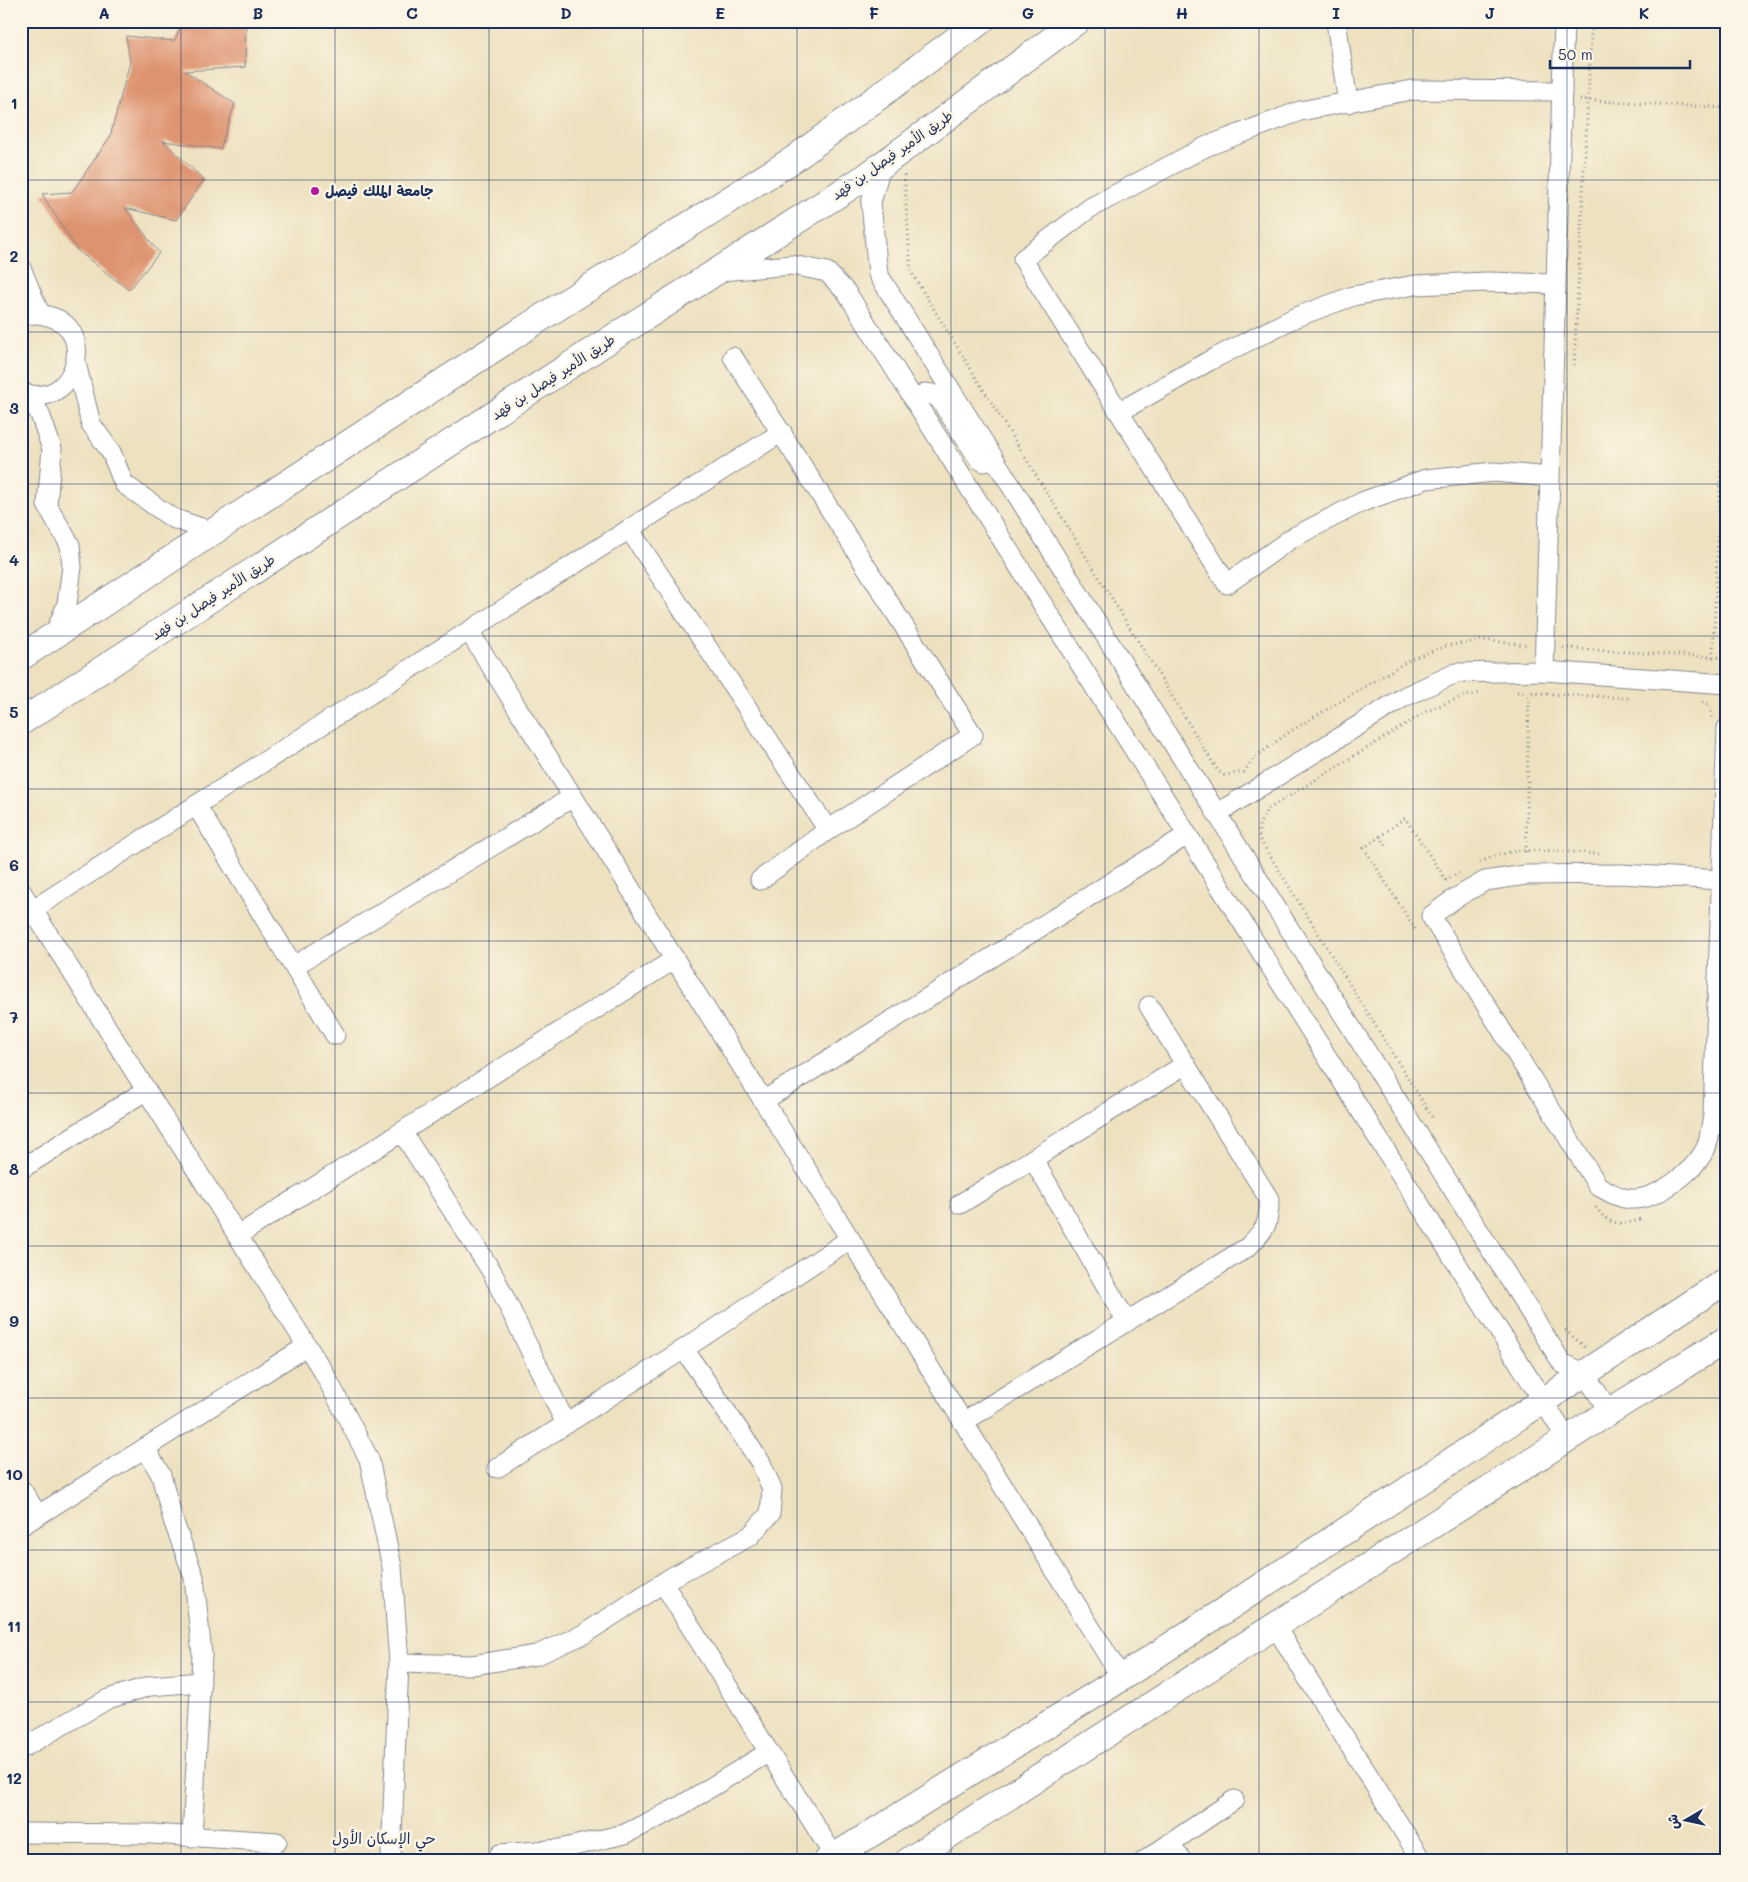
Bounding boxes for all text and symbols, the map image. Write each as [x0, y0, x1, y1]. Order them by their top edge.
text: A [98, 2, 110, 23]
text: B [253, 2, 263, 23]
text: C [406, 2, 418, 23]
text: D [560, 2, 572, 23]
text: E [715, 2, 725, 23]
text: F [869, 2, 879, 23]
text: G [1022, 2, 1034, 23]
text: H [1176, 2, 1188, 23]
text: I [1332, 2, 1340, 23]
text: J [1485, 2, 1495, 23]
text: K [1639, 2, 1649, 23]
scale bar [1550, 38, 1690, 70]
text: 50 m [1558, 44, 1593, 64]
text: 1 [10, 92, 18, 113]
street label: طريق الأمير فيصل بن فهد [827, 105, 956, 204]
place label: جامعة الملك فيصل [325, 181, 433, 200]
marker: جامعة الملك فيصل [309, 185, 321, 197]
text: 2 [10, 245, 19, 266]
street label: طريق الأمير فيصل بن فهد [487, 329, 618, 424]
text: 3 [9, 397, 19, 418]
text: 4 [9, 549, 19, 570]
street label: طريق الأمير فيصل بن فهد [147, 549, 278, 644]
text: 5 [9, 701, 19, 722]
text: 6 [9, 854, 19, 875]
text: 7 [10, 1006, 19, 1027]
text: 8 [9, 1158, 19, 1179]
text: 9 [9, 1310, 19, 1331]
text: 10 [5, 1463, 23, 1484]
text: 11 [7, 1615, 21, 1636]
text: 12 [6, 1767, 22, 1788]
north arrow [1660, 1794, 1710, 1844]
text: ش [1662, 1813, 1683, 1831]
district label: حي الإسكان الأول [332, 1828, 436, 1852]

